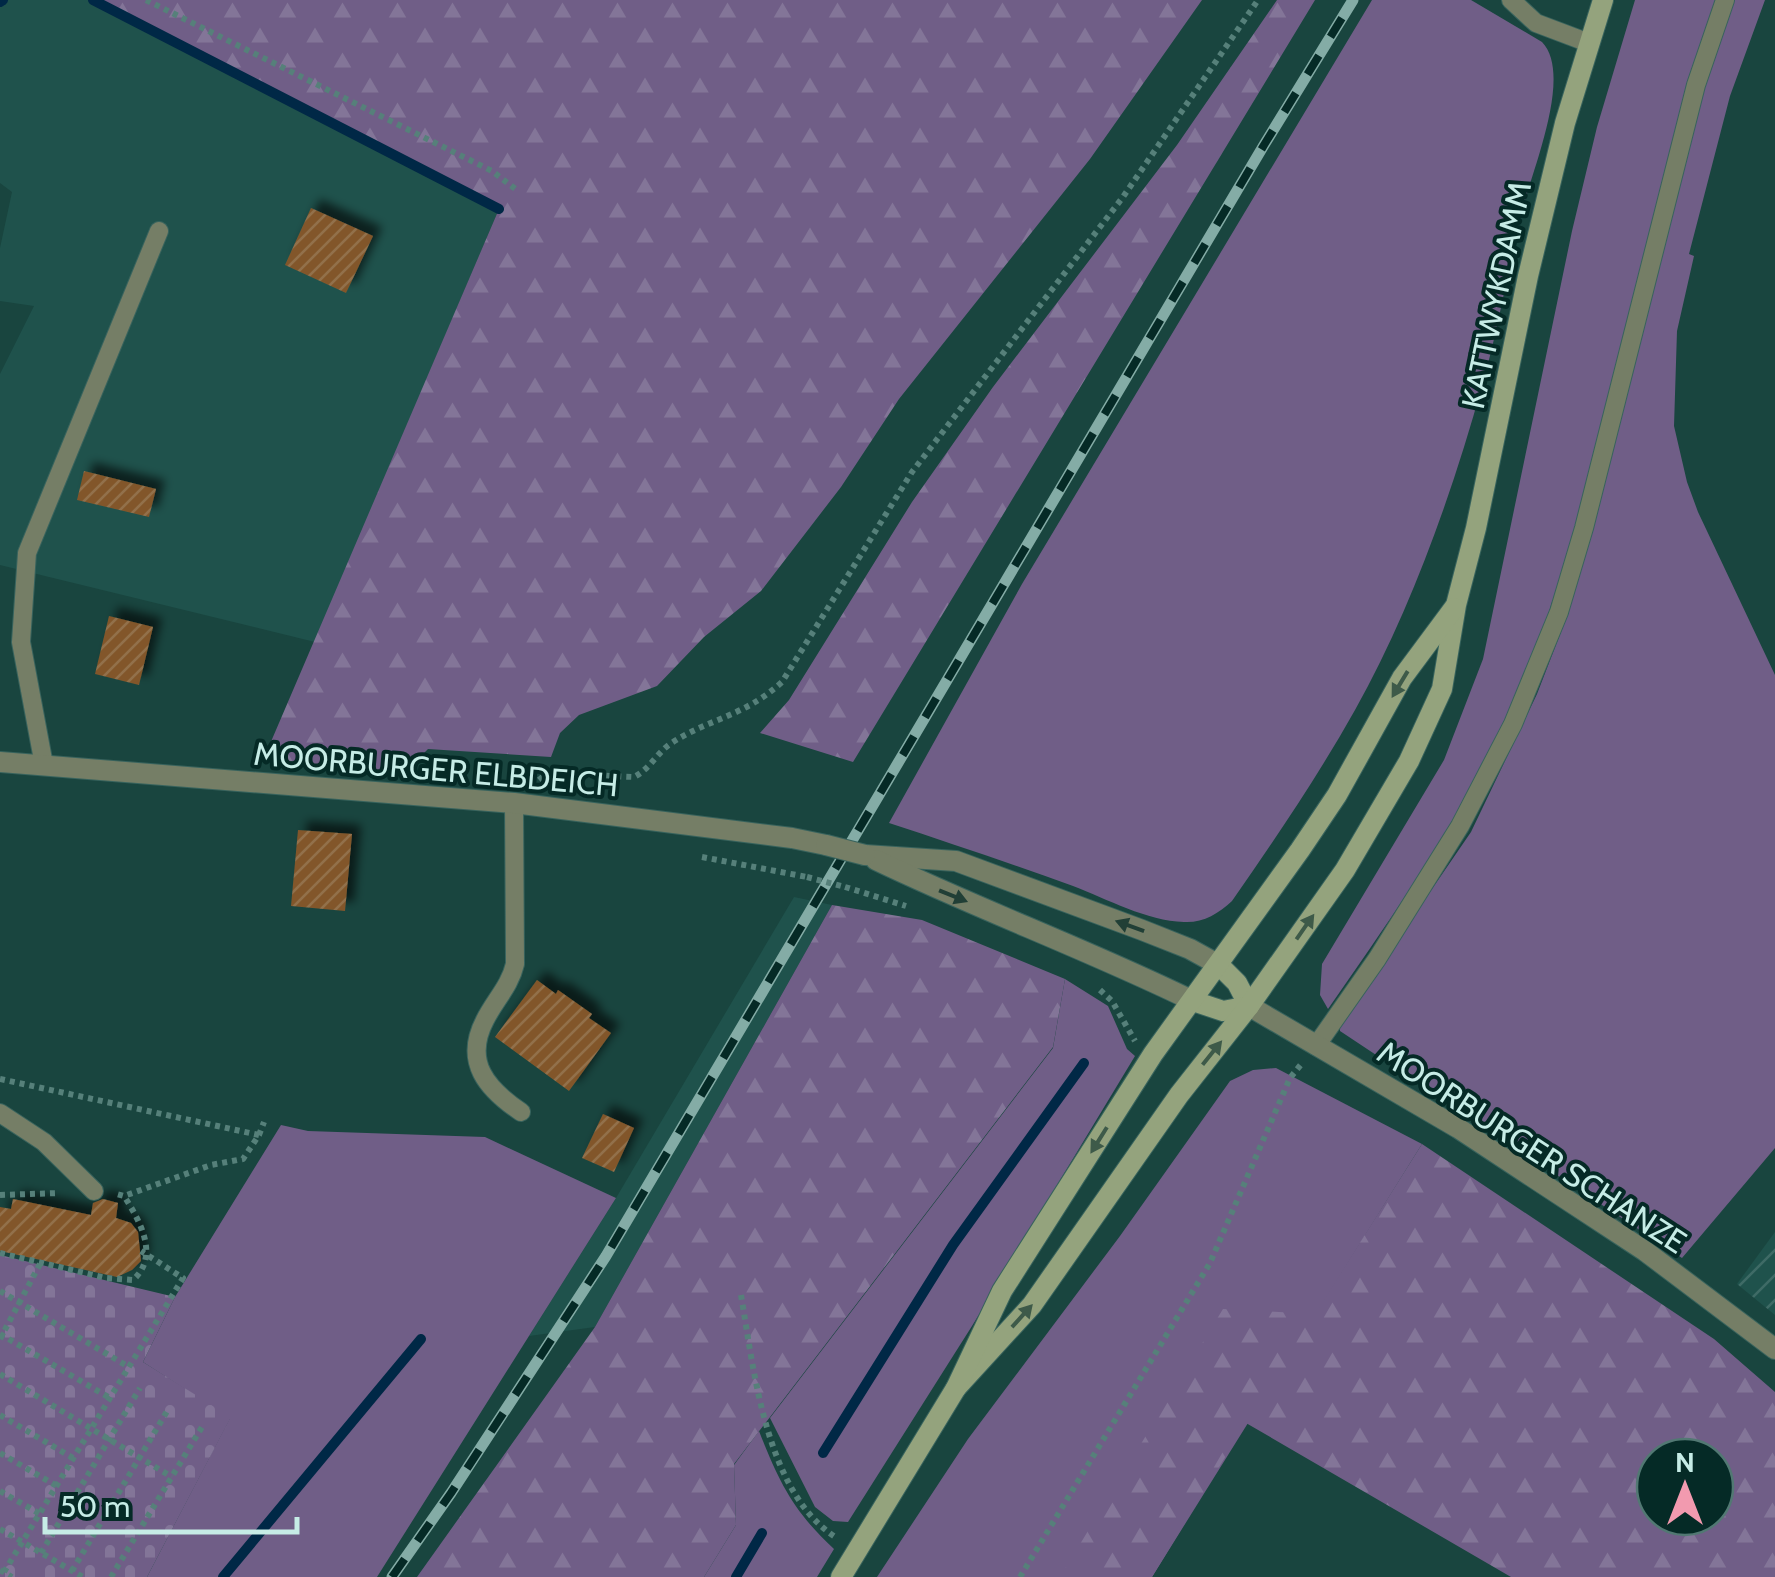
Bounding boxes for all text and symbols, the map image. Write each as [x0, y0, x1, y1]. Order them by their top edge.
street label: KATTWYKDAMM [1453, 178, 1539, 412]
one-way arrow [1392, 670, 1409, 698]
street label: MOORBURGER ELBDEICH [252, 734, 620, 804]
one-way arrow [938, 888, 968, 904]
one-way arrow [1295, 913, 1314, 940]
one-way arrow [1115, 918, 1145, 933]
street label: MOORBURGER SCHANZE [1370, 1033, 1694, 1261]
one-way arrow [1201, 1040, 1222, 1066]
one-way arrow [1090, 1126, 1108, 1153]
one-way arrow [1010, 1304, 1033, 1328]
north arrow [1635, 1437, 1735, 1537]
text: N [1675, 1445, 1695, 1479]
scale bar [45, 1472, 298, 1534]
text: 50 m [60, 1488, 130, 1525]

